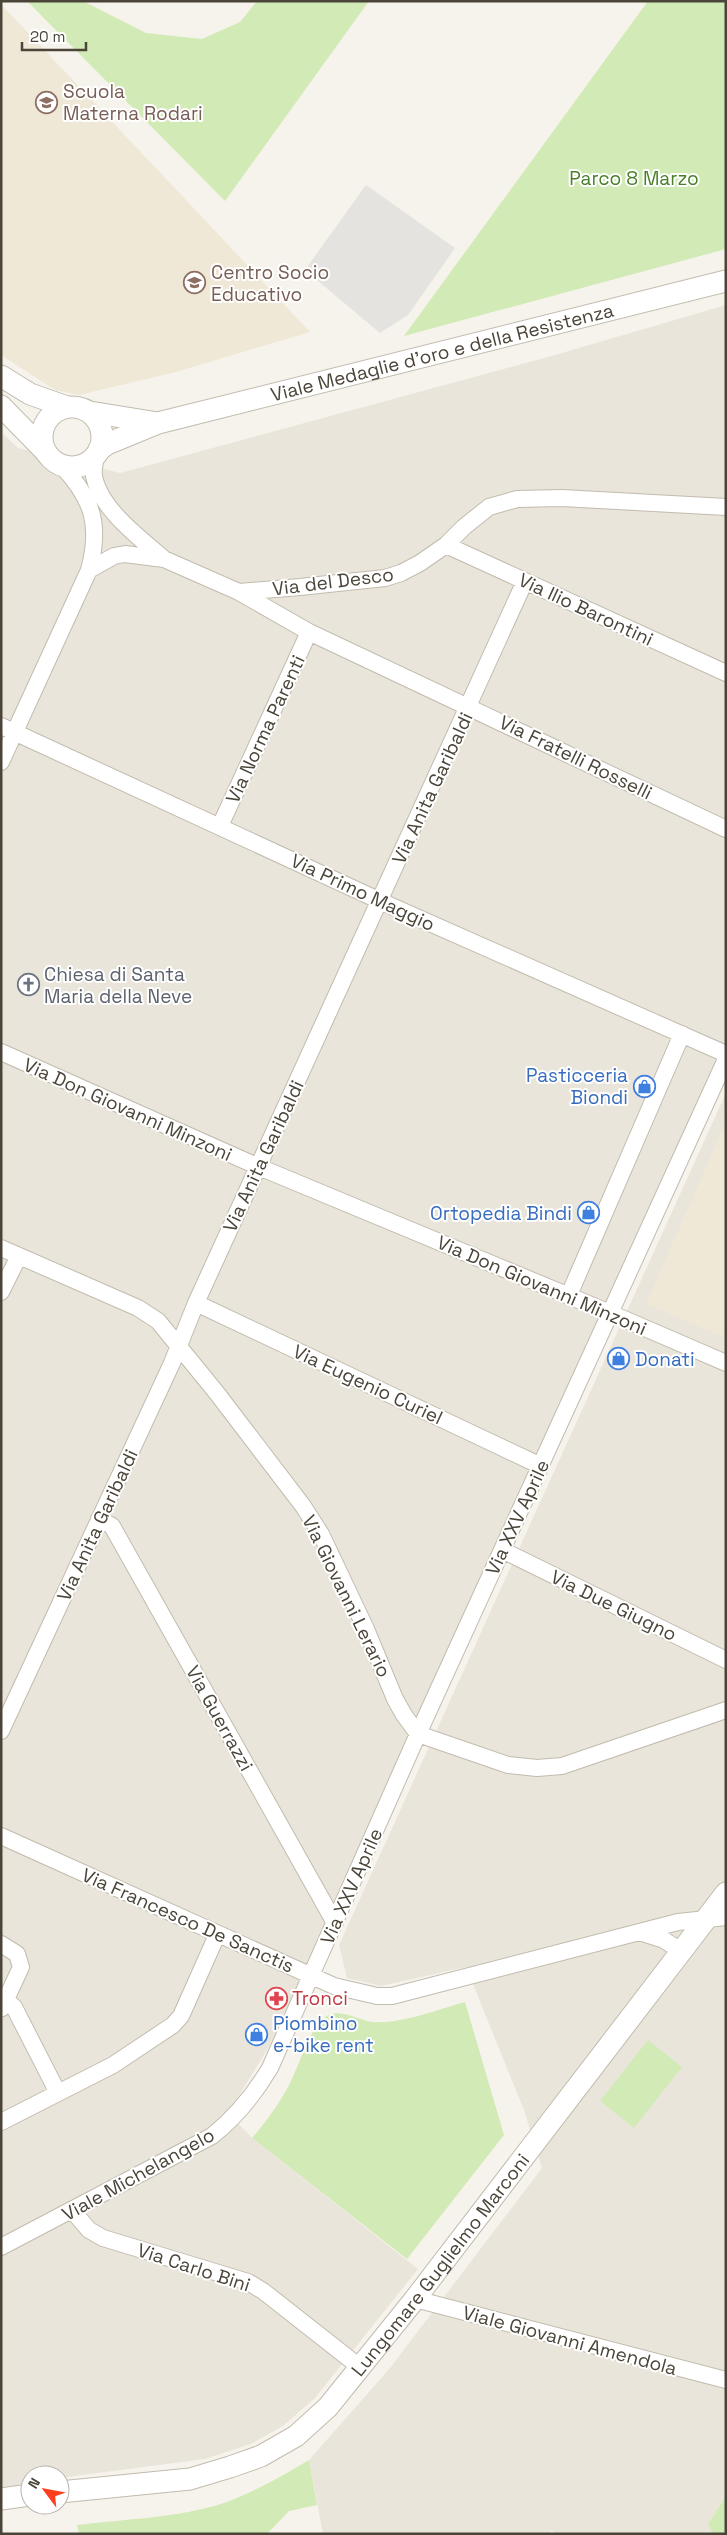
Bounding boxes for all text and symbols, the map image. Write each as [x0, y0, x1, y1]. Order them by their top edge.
scale bar [22, 20, 86, 52]
text: 20 m [30, 27, 65, 46]
place label: Scuola Materna Rodari [63, 79, 203, 126]
school or university icon: Scuola Materna Rodari [35, 90, 59, 114]
park label: Parco 8 Marzo [569, 166, 699, 191]
place label: Centro Socio Educativo [211, 260, 329, 307]
school or university icon: Centro Socio Educativo [183, 271, 207, 295]
street label: Viale Medaglie d'oro e della Resistenza [268, 298, 616, 407]
street label: Via del Desco [271, 562, 395, 601]
street label: Via Ilio Barontini [514, 567, 657, 652]
street label: Via Norma Parenti [220, 651, 311, 807]
street label: Via Anita Garibaldi [386, 708, 479, 868]
street label: Via Fratelli Rosselli [495, 710, 656, 805]
street label: Via Primo Maggio [287, 848, 439, 937]
place label: Chiesa di Santa Maria della Neve [44, 962, 192, 1009]
church icon: Chiesa di Santa Maria della Neve [16, 973, 40, 997]
street label: Via Don Giovanni Minzoni [20, 1052, 236, 1167]
place label: Pasticceria Biondi [526, 1063, 628, 1110]
shop icon: Pasticceria Biondi [632, 1074, 656, 1098]
street label: Via Anita Garibaldi [217, 1076, 310, 1236]
place label: Ortopedia Bindi [430, 1201, 572, 1226]
shop icon: Ortopedia Bindi [576, 1201, 600, 1225]
street label: Via Don Giovanni Minzoni [433, 1230, 651, 1341]
street label: Via Eugenio Curiel [289, 1339, 447, 1430]
shop icon: Donati [607, 1347, 631, 1371]
place label: Donati [635, 1347, 695, 1372]
street label: Via Anita Garibaldi [51, 1445, 144, 1605]
street label: Via XXV Aprile [480, 1455, 555, 1579]
street label: Via Giovanni Lerario [296, 1511, 397, 1681]
street label: Via Due Giugno [547, 1564, 681, 1647]
street label: Via Guerrazzi [180, 1661, 259, 1775]
street label: Via XXV Aprile [315, 1824, 388, 1948]
street label: Via Francesco De Sanctis [78, 1862, 298, 1979]
pharmacy icon: Tronci [264, 1986, 288, 2010]
place label: Tronci [292, 1986, 348, 2011]
place label: Piombino e-bike rent [273, 2011, 374, 2058]
shop icon: Piombino e-bike rent [245, 2022, 269, 2046]
street label: Viale Michelangelo [58, 2122, 219, 2227]
street label: Lungomare Guglielmo Marconi [346, 2148, 535, 2382]
street label: Via Carlo Bini [134, 2237, 253, 2297]
street label: Viale Giovanni Amendola [460, 2300, 680, 2381]
north arrow [20, 2465, 70, 2515]
text: N [24, 2474, 44, 2492]

